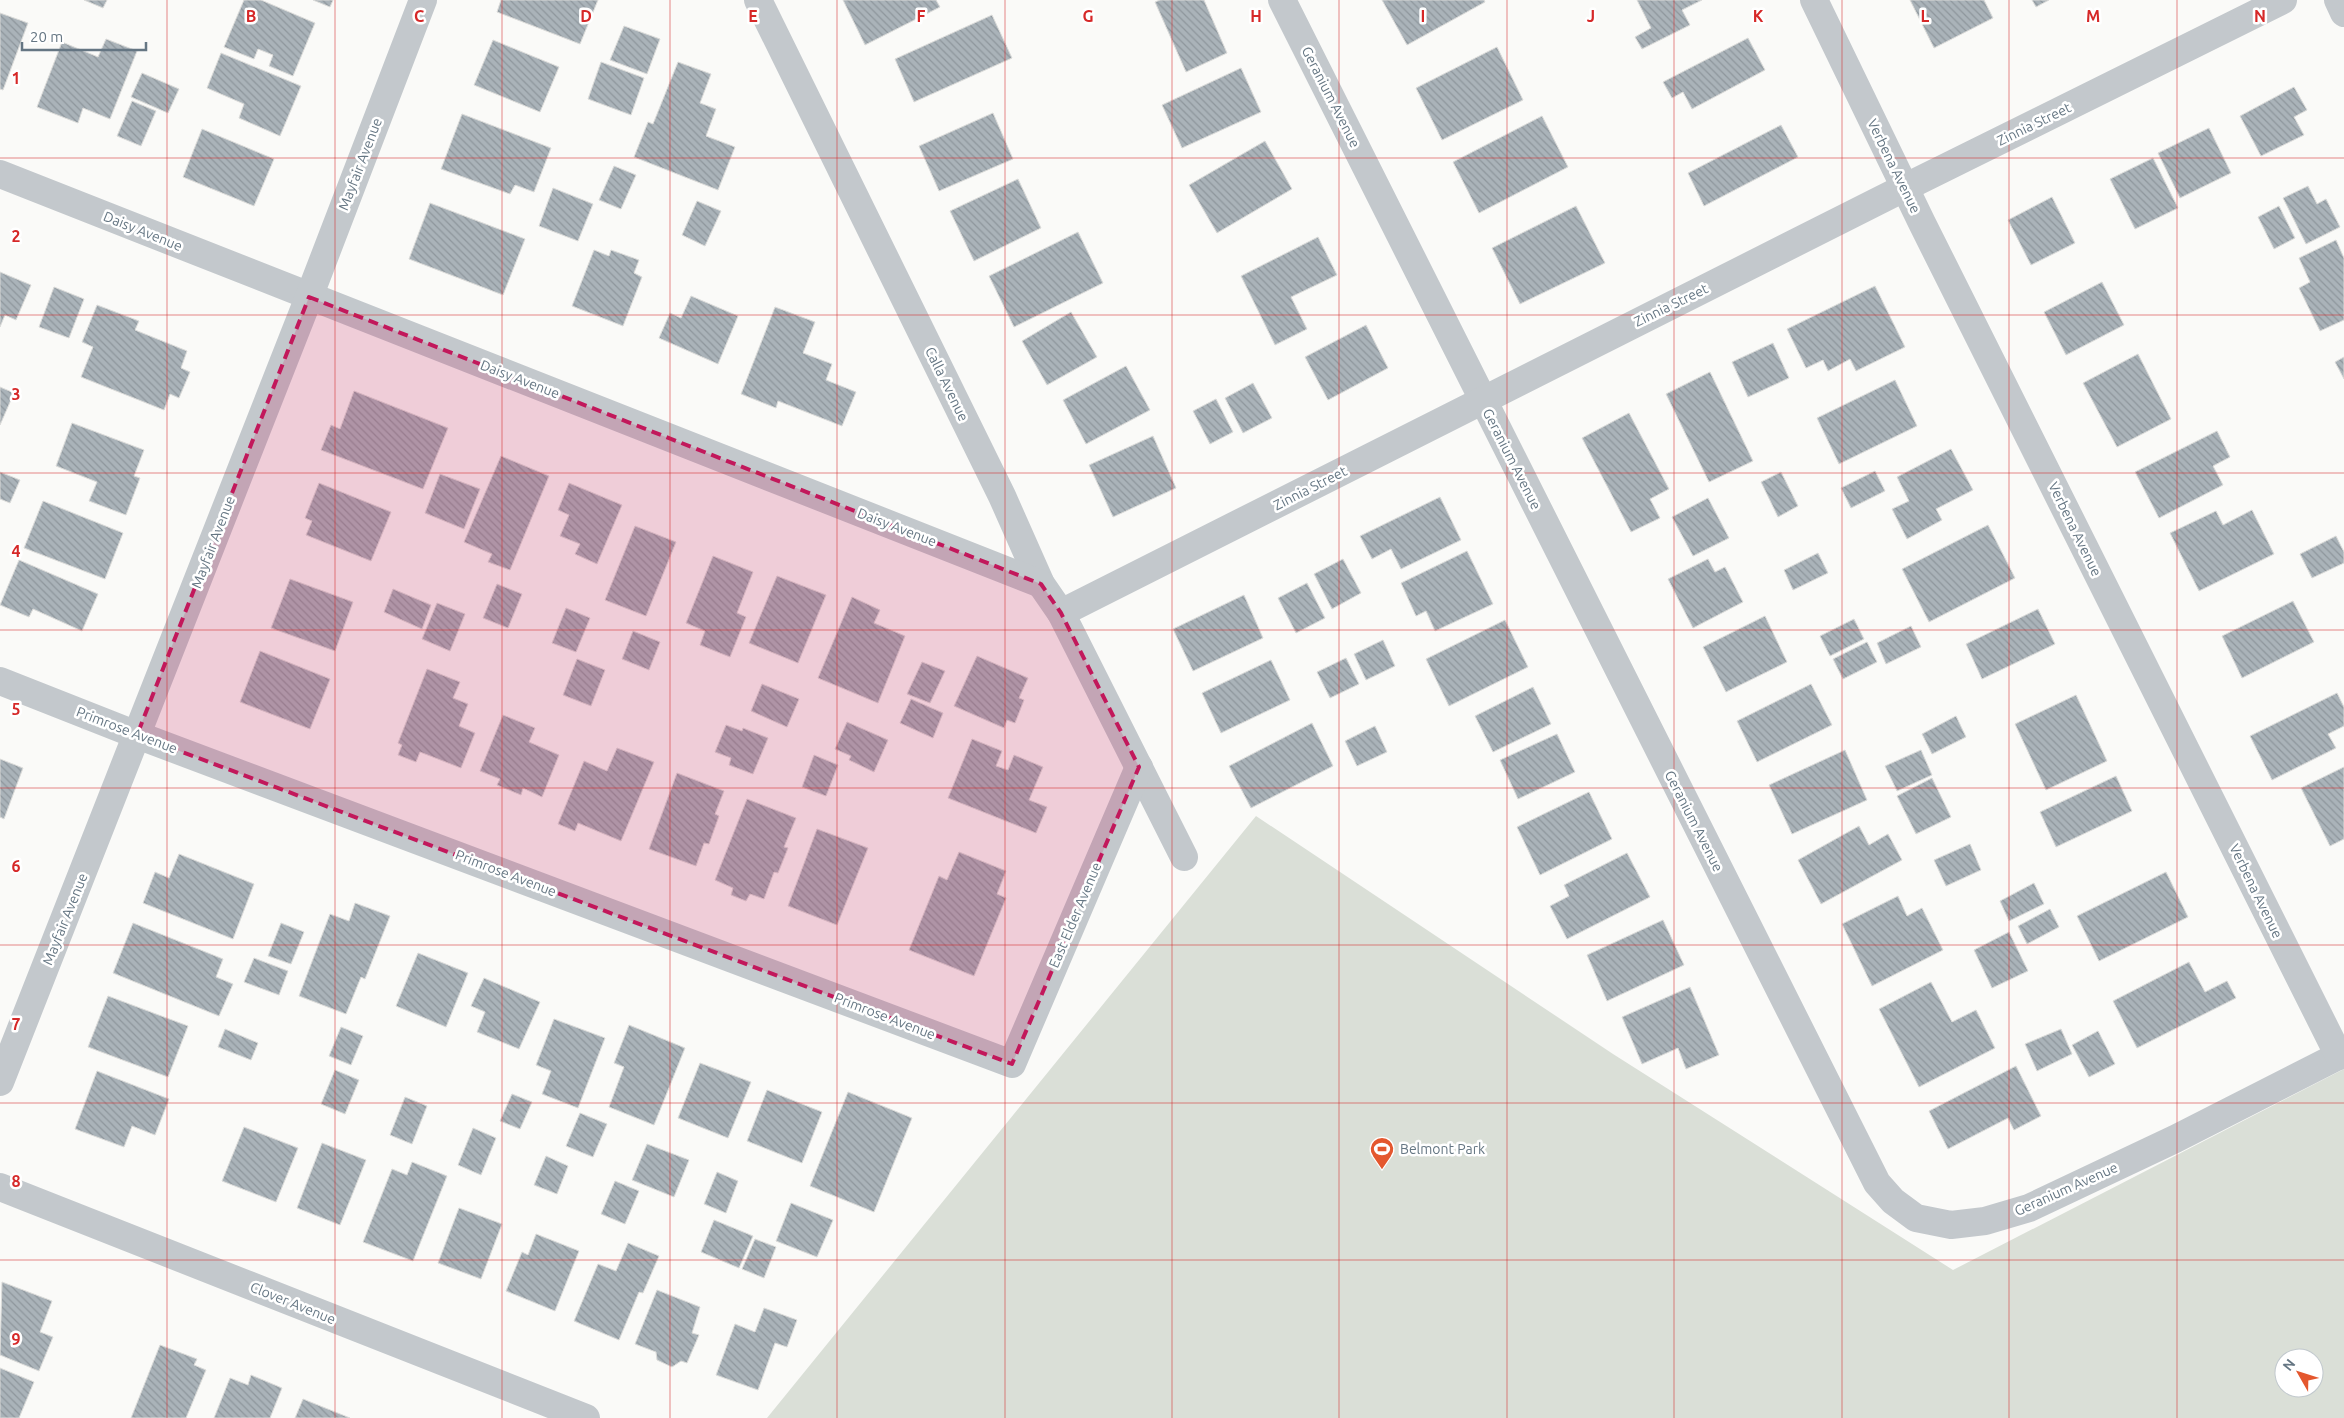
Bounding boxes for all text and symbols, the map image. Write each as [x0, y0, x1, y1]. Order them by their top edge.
text: B [246, 7, 256, 25]
text: C [414, 7, 424, 25]
text: D [580, 7, 592, 25]
text: E [748, 7, 758, 25]
text: F [917, 7, 926, 25]
text: G [1082, 7, 1094, 25]
text: H [1250, 7, 1262, 25]
text: I [1421, 7, 1425, 25]
text: J [1587, 7, 1595, 25]
text: K [1753, 7, 1764, 25]
text: L [1921, 7, 1930, 25]
text: M [2086, 7, 2100, 25]
text: N [2254, 7, 2266, 25]
scale bar [22, 20, 146, 52]
text: 20 m [30, 28, 63, 45]
street label: Geranium Avenue [1299, 44, 1363, 150]
text: 1 [11, 69, 21, 87]
street label: Zinnia Street [1994, 99, 2074, 149]
street label: Mayfair Avenue [335, 116, 385, 212]
street label: Verbena Avenue [1864, 116, 1924, 216]
street label: Daisy Avenue [101, 208, 185, 254]
text: 2 [11, 227, 21, 245]
street label: Zinnia Street [1631, 280, 1711, 330]
street label: Calla Avenue [922, 344, 972, 424]
street label: Daisy Avenue [478, 357, 562, 401]
text: 3 [11, 385, 21, 403]
street label: Geranium Avenue [1480, 406, 1544, 512]
street label: Zinnia Street [1271, 462, 1350, 513]
street label: Verbena Avenue [2045, 479, 2105, 579]
street label: Mayfair Avenue [188, 494, 238, 590]
street label: Daisy Avenue [855, 505, 939, 549]
text: 4 [11, 542, 21, 560]
text: 5 [11, 700, 21, 718]
street label: Primrose Avenue [74, 703, 180, 757]
street label: Geranium Avenue [1662, 768, 1726, 874]
street label: Verbena Avenue [2226, 841, 2286, 941]
street label: Primrose Avenue [453, 846, 559, 900]
text: 6 [11, 857, 21, 875]
street label: East Elder Avenue [1046, 860, 1104, 970]
street label: Mayfair Avenue [39, 871, 91, 967]
street label: Primrose Avenue [832, 989, 938, 1043]
text: 7 [11, 1015, 21, 1033]
sports icon: Belmont Park [1369, 1136, 1395, 1170]
place label: Belmont Park [1400, 1141, 1485, 1157]
street label: Geranium Avenue [2012, 1159, 2120, 1219]
text: 8 [11, 1172, 21, 1190]
street label: Clover Avenue [248, 1279, 338, 1327]
text: 9 [11, 1330, 21, 1348]
north arrow [2274, 1348, 2324, 1398]
text: N [2279, 1356, 2298, 1374]

